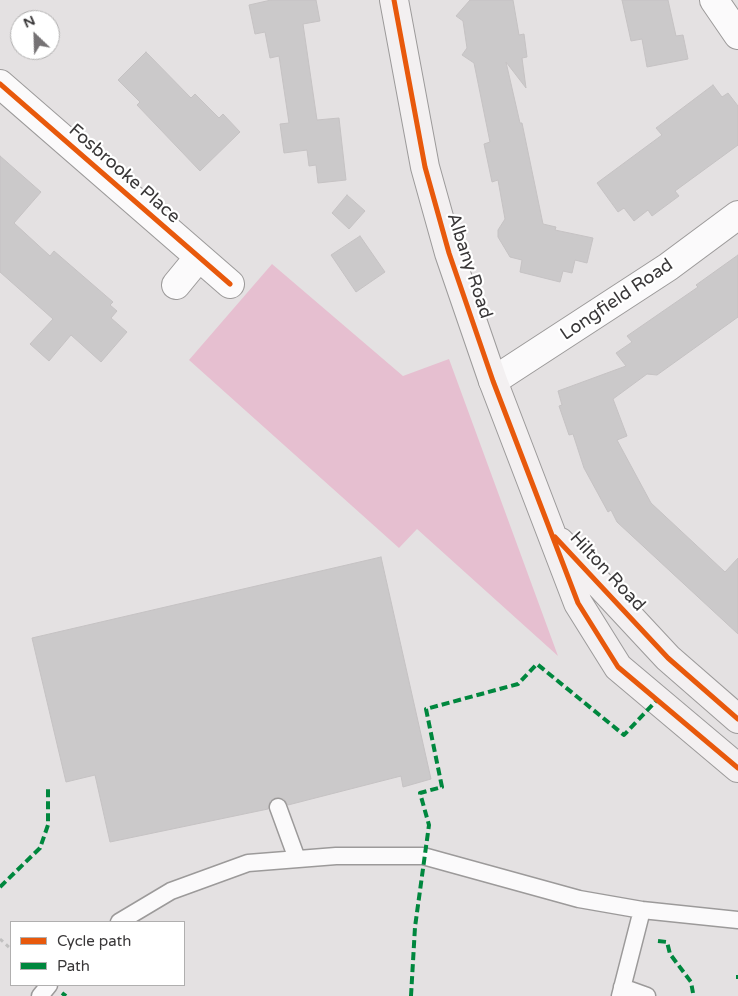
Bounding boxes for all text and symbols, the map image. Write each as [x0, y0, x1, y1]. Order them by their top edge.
north arrow [10, 10, 60, 60]
text: N [21, 12, 38, 32]
street label: Fosbrooke Place [64, 120, 184, 228]
street label: Albany Road [442, 211, 496, 321]
street label: Longfield Road [557, 254, 677, 346]
street label: Hilton Road [565, 528, 649, 616]
legend [10, 921, 185, 986]
text: Cycle path [57, 932, 131, 950]
text: Path [57, 957, 90, 975]

